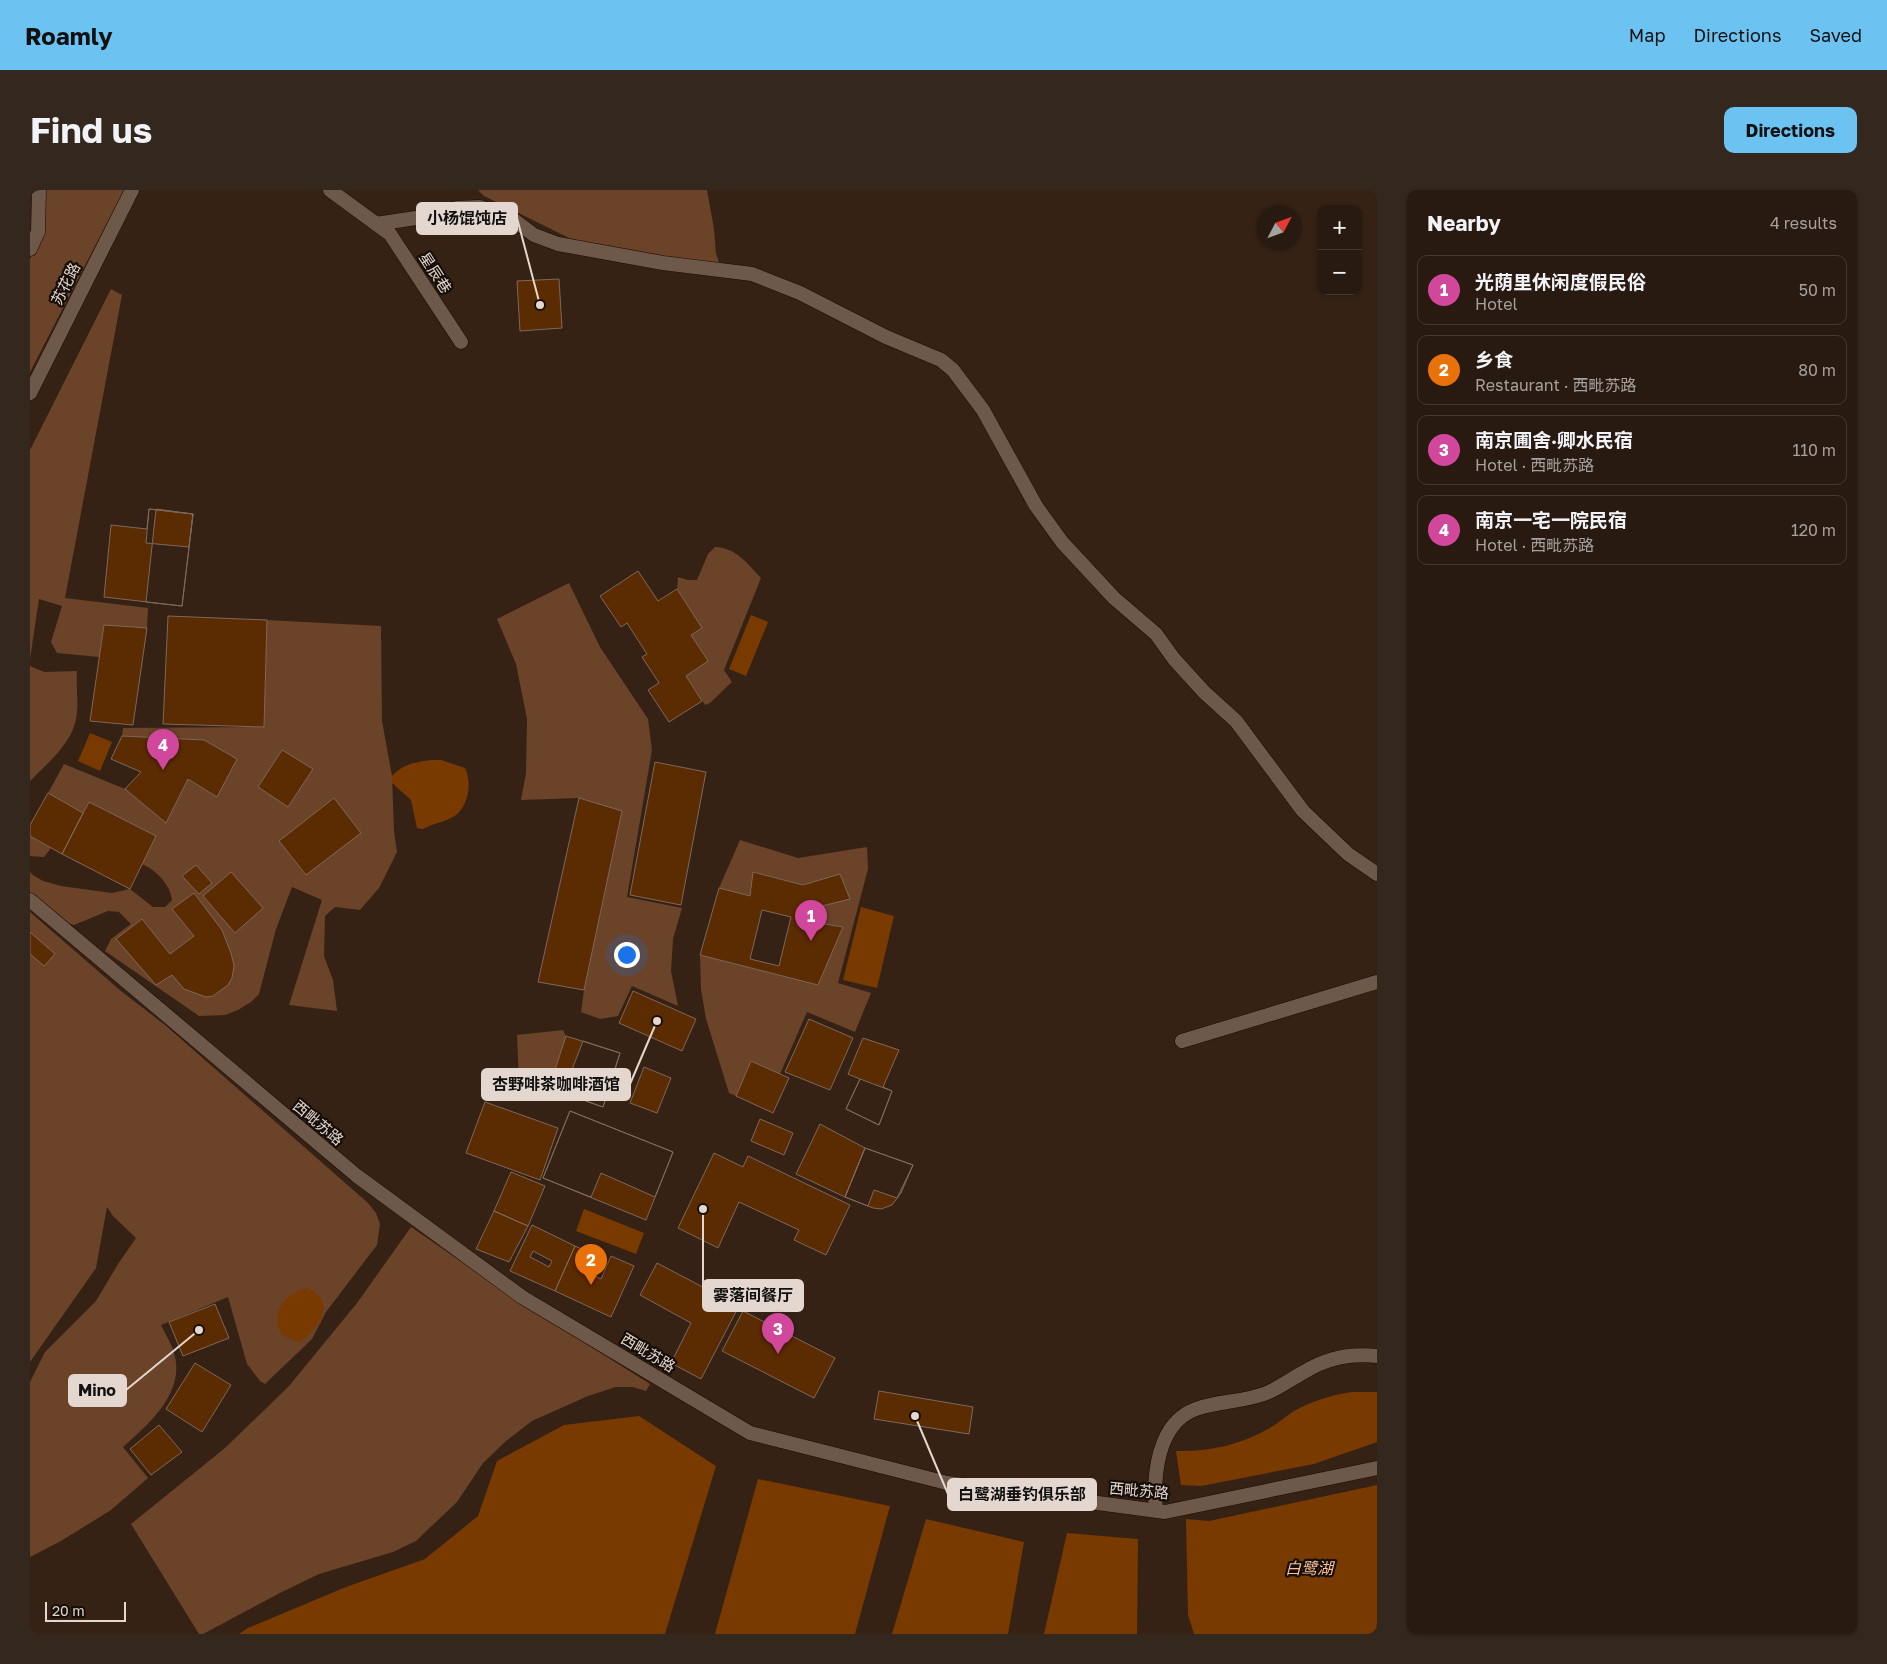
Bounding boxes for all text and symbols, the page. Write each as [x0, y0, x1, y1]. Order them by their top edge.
text: Roamly [25, 21, 113, 50]
text: Map [1629, 24, 1665, 46]
text: Directions [1693, 24, 1781, 46]
text: Saved [1809, 24, 1862, 46]
button: Directions [1724, 107, 1857, 153]
text: Find us [30, 109, 152, 151]
callout: 小杨馄饨店 [417, 203, 517, 234]
north arrow [1257, 205, 1302, 250]
map controls [1317, 205, 1362, 295]
button: + [1317, 205, 1362, 250]
text: 小杨馄饨店 [427, 208, 507, 228]
text: Nearby [1427, 210, 1501, 236]
text: 4 results [1770, 213, 1837, 233]
street label: 星辰巷 [416, 249, 456, 296]
button: − [1317, 250, 1362, 295]
street label: 苏花路 [47, 259, 83, 308]
text: 光荫里休闲度假民俗 [1475, 270, 1646, 293]
text: 1 [1440, 280, 1448, 300]
text: 50 m [1799, 280, 1836, 300]
text: Hotel [1475, 294, 1518, 314]
text: 乡食 [1475, 348, 1513, 371]
text: 2 [1439, 360, 1449, 380]
text: 80 m [1798, 360, 1836, 380]
text: Restaurant · 西毗苏路 [1475, 375, 1637, 395]
text: 南京圃舍·卿水民宿 [1475, 428, 1633, 451]
text: 3 [1439, 440, 1449, 460]
text: 110 m [1792, 440, 1836, 460]
text: Hotel · 西毗苏路 [1475, 455, 1594, 475]
text: 南京一宅一院民宿 [1475, 508, 1627, 531]
text: 4 [1439, 520, 1449, 540]
text: 120 m [1791, 520, 1836, 540]
text: Hotel · 西毗苏路 [1475, 535, 1594, 555]
pin: 4 [147, 729, 179, 770]
pin: 1 [795, 900, 827, 941]
your location [614, 942, 640, 968]
callout: 杏野啡茶咖啡酒馆 [482, 1069, 630, 1100]
text: 杏野啡茶咖啡酒馆 [492, 1074, 620, 1094]
street label: 西毗苏路 [290, 1096, 347, 1148]
pin: 2 [575, 1244, 607, 1285]
callout: 雾落间餐厅 [703, 1280, 803, 1311]
text: 雾落间餐厅 [713, 1285, 793, 1305]
pin: 3 [762, 1313, 794, 1354]
street label: 西毗苏路 [618, 1329, 679, 1375]
callout: Mino [69, 1375, 126, 1406]
text: Mino [78, 1380, 116, 1400]
street label: 西毗苏路 [1108, 1478, 1170, 1502]
callout: 白鹭湖垂钓俱乐部 [948, 1479, 1096, 1510]
text: 白鹭湖垂钓俱乐部 [958, 1484, 1086, 1504]
water label: 白鹭湖 [1285, 1558, 1336, 1578]
scale bar [45, 1599, 126, 1622]
text: 20 m [52, 1602, 85, 1619]

